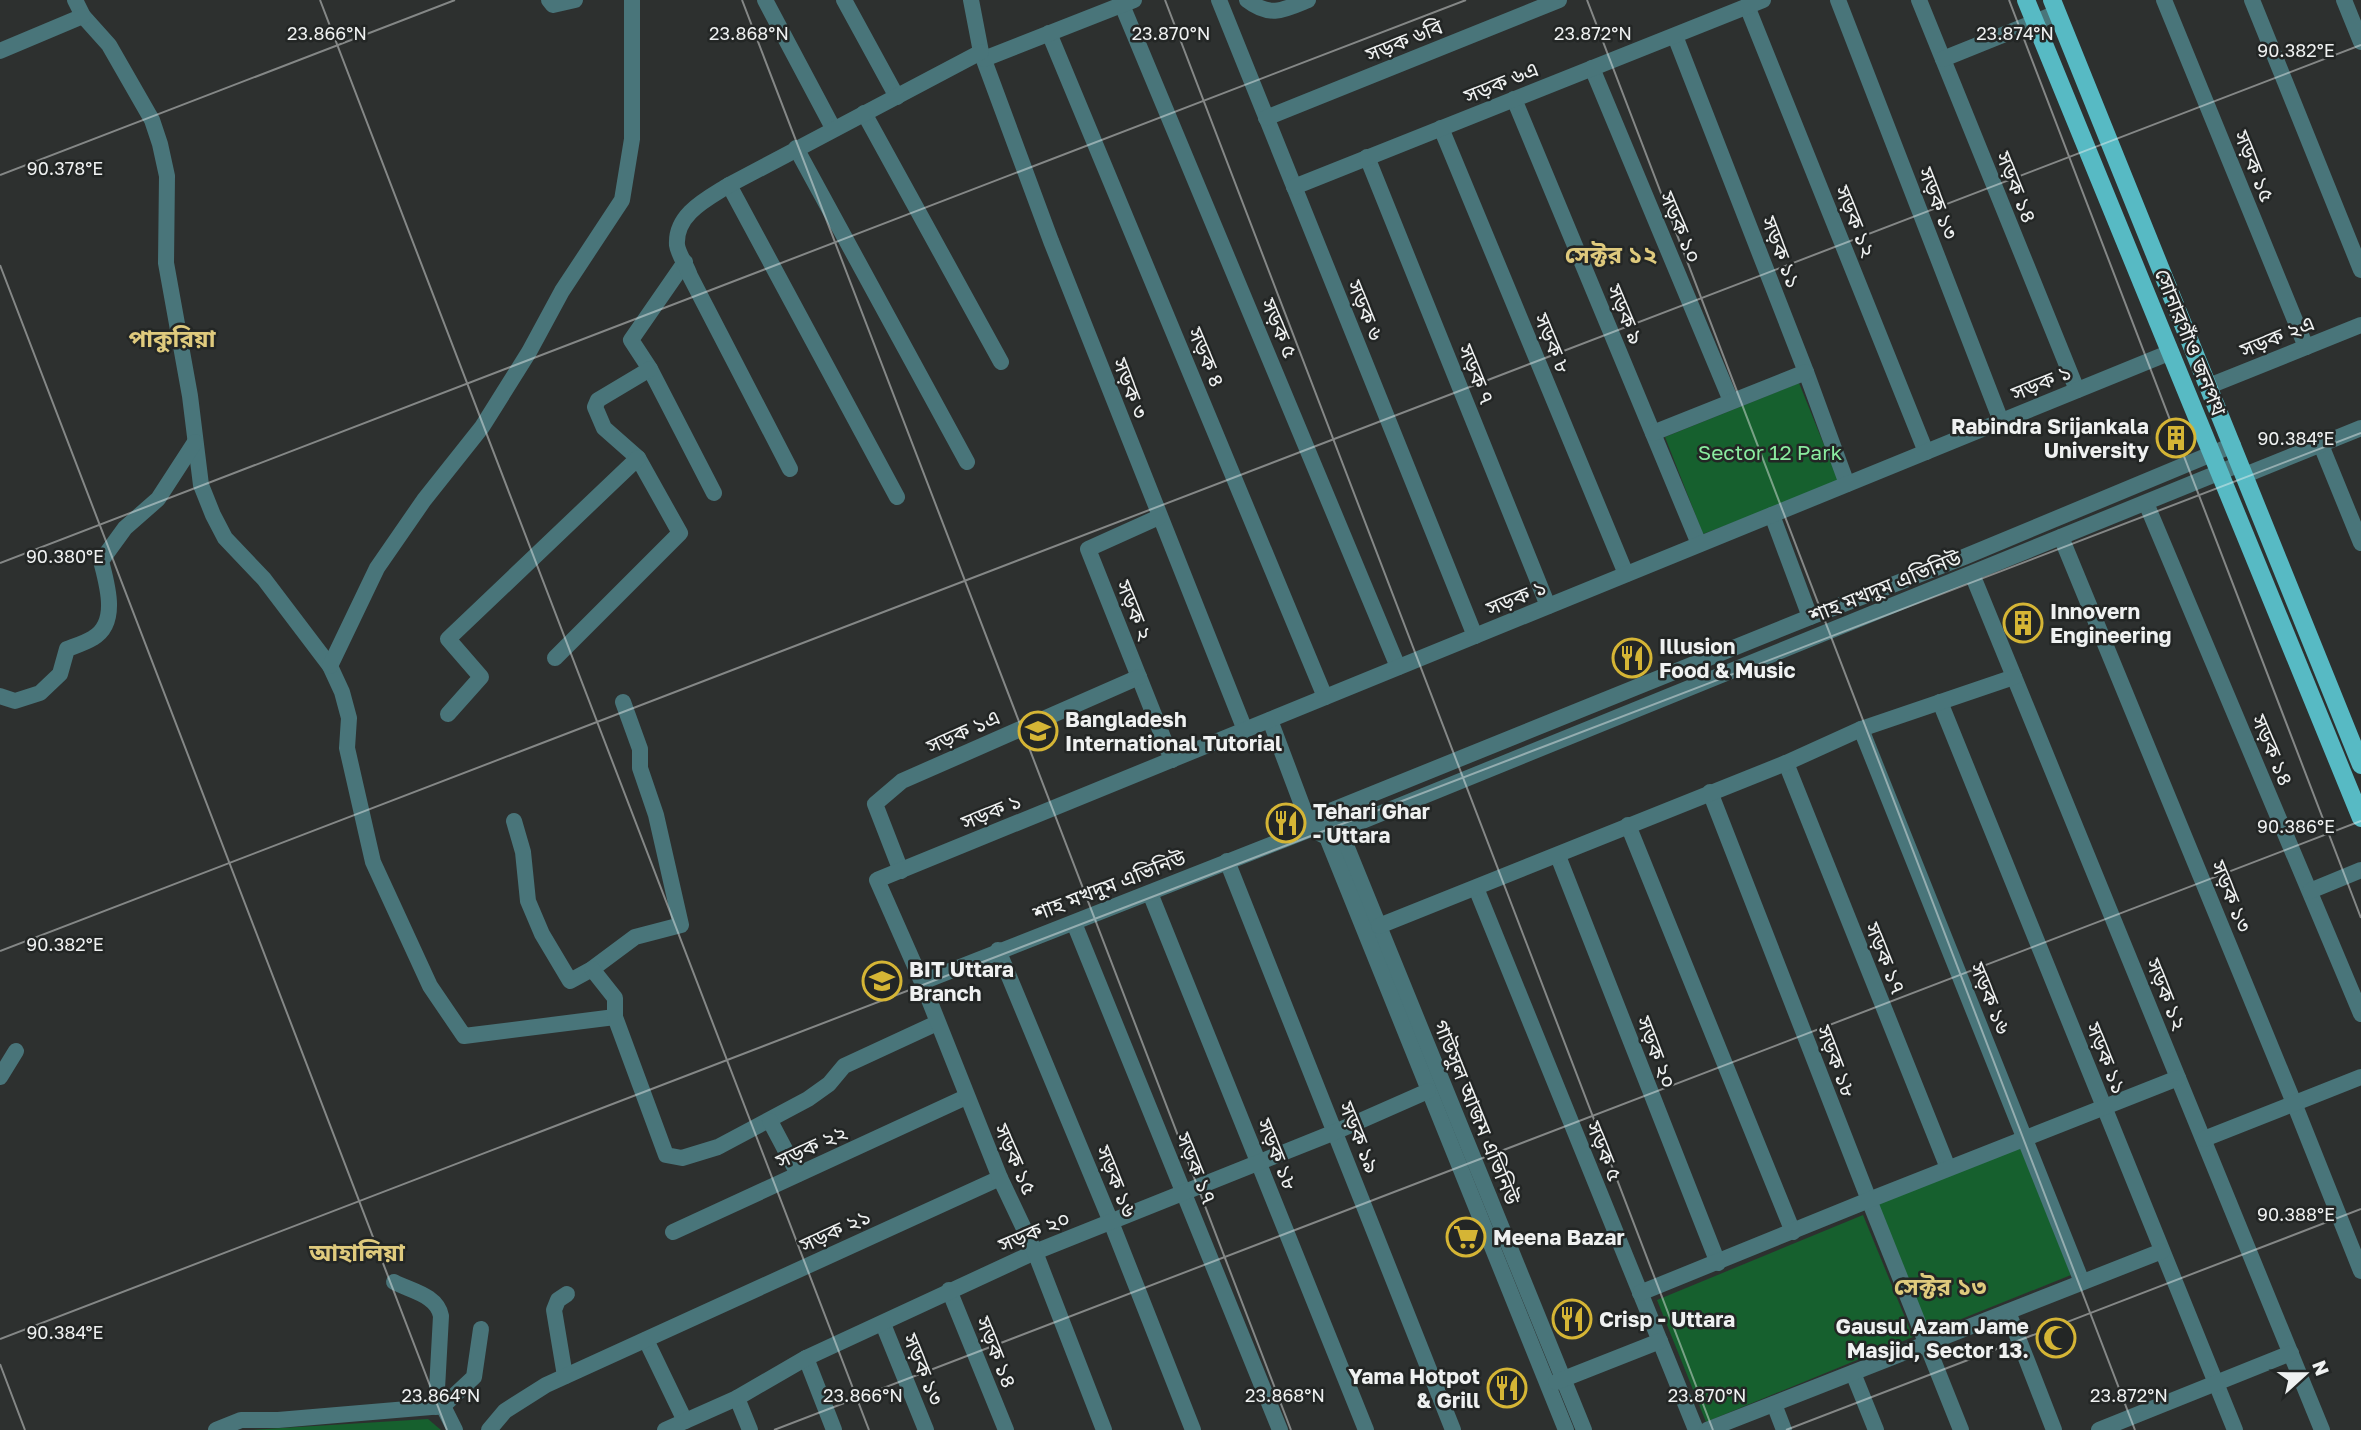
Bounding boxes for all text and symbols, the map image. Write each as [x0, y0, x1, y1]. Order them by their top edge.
street label: সড়ক ৬বি [1361, 13, 1447, 68]
text: 23.866°N [287, 22, 367, 44]
text: 23.868°N [709, 22, 789, 44]
text: 23.870°N [1132, 22, 1210, 44]
text: 23.872°N [1554, 22, 1632, 44]
text: 23.874°N [1976, 22, 2054, 44]
text: 90.382°E [2257, 39, 2335, 61]
street label: সড়ক ৬এ [1459, 55, 1542, 109]
street label: সড়ক ১৫ [2229, 125, 2281, 206]
street label: সড়ক ১৪ [1991, 146, 2043, 227]
text: 90.378°E [27, 157, 103, 179]
street label: সড়ক ১৩ [1913, 162, 1965, 243]
street label: সড়ক ১২ [1830, 180, 1882, 261]
street label: সড়ক ১০ [1654, 186, 1708, 267]
street label: সড়ক ১১ [1756, 211, 1808, 292]
district label: সেক্টর ১২ [1565, 239, 1658, 268]
street label: সোনারগাঁও জনপথ [2150, 265, 2232, 420]
street label: সড়ক ৬ [1342, 275, 1390, 344]
street label: সড়ক ৯ [1601, 279, 1650, 348]
street label: সড়ক ৫ [1255, 293, 1304, 362]
street label: সড়ক ৮ [1528, 308, 1577, 377]
street label: সড়ক ২এ [2235, 309, 2318, 363]
street label: সড়ক ৪ [1182, 322, 1231, 391]
district label: পাকুরিয়া [129, 323, 217, 353]
street label: সড়ক ৭ [1453, 339, 1501, 408]
street label: সড়ক ৩ [1107, 353, 1154, 422]
street label: সড়ক ১ [2006, 358, 2075, 406]
place label: Rabindra Srijankala University [1951, 413, 2149, 463]
building icon: Rabindra Srijankala University [2155, 417, 2197, 459]
text: 90.384°E [2257, 427, 2335, 449]
park label: Sector 12 Park [1698, 439, 1842, 465]
street label: শাহ মখদুম এভিনিউ [1804, 543, 1966, 629]
text: 90.380°E [26, 545, 104, 567]
street label: সড়ক ১ [1481, 573, 1550, 621]
street label: সড়ক ২ [1111, 575, 1159, 644]
place label: Innovern Engineering [2050, 598, 2172, 648]
building icon: Innovern Engineering [2002, 602, 2044, 644]
place label: Illusion Food & Music [1659, 633, 1796, 683]
restaurant icon: Illusion Food & Music [1611, 637, 1653, 679]
street label: সড়ক ১এ [921, 703, 1004, 759]
place label: Bangladesh International Tutorial [1065, 706, 1282, 756]
street label: সড়ক ১৪ [2246, 709, 2300, 790]
school or university icon: Bangladesh International Tutorial [1017, 710, 1059, 752]
street label: সড়ক ১ [956, 787, 1025, 835]
place label: Tehari Ghar - Uttara [1313, 798, 1430, 848]
restaurant icon: Tehari Ghar - Uttara [1265, 802, 1307, 844]
text: 90.386°E [2257, 815, 2335, 837]
street label: শাহ মখদুম এভিনিউ [1028, 844, 1190, 926]
street label: সড়ক ১৩ [2206, 855, 2258, 936]
street label: সড়ক ১৭ [1860, 917, 1912, 998]
text: 90.382°E [26, 933, 104, 955]
street label: সড়ক ১২ [2141, 953, 2193, 1034]
place label: BIT Uttara Branch [909, 956, 1014, 1006]
street label: সড়ক ১৬ [1965, 957, 2017, 1038]
school or university icon: BIT Uttara Branch [861, 960, 903, 1002]
street label: সড়ক ২০ [1631, 1011, 1683, 1092]
street label: গাউসুল আজম এভিনিউ [1428, 1016, 1526, 1209]
street label: সড়ক ১১ [2081, 1017, 2133, 1098]
street label: সড়ক ১৮ [1811, 1020, 1863, 1101]
street label: সড়ক ১৯ [1334, 1096, 1386, 1177]
street label: সড়ক ১৮ [1252, 1113, 1304, 1194]
street label: সড়ক ৫ [1581, 1116, 1629, 1185]
street label: সড়ক ২২ [771, 1118, 851, 1174]
street label: সড়ক ১৫ [988, 1118, 1043, 1199]
street label: সড়ক ১৭ [1171, 1127, 1223, 1208]
street label: সড়ক ১৬ [1091, 1140, 1143, 1221]
street label: সড়ক ২১ [795, 1202, 875, 1258]
text: 90.388°E [2257, 1203, 2335, 1225]
street label: সড়ক ২০ [993, 1204, 1074, 1258]
supermarket icon: Meena Bazar [1445, 1216, 1487, 1258]
place label: Meena Bazar [1493, 1224, 1625, 1250]
district label: আহালিয়া [308, 1237, 406, 1266]
district label: সেক্টর ১৩ [1894, 1271, 1987, 1300]
restaurant icon: Crisp - Uttara [1551, 1298, 1593, 1340]
place label: Crisp - Uttara [1599, 1306, 1735, 1332]
street label: সড়ক ১৪ [971, 1311, 1023, 1392]
place label: Gausul Azam Jame Masjid, Sector 13. [1836, 1313, 2029, 1363]
mosque icon: Gausul Azam Jame Masjid, Sector 13. [2035, 1317, 2077, 1359]
text: 90.384°E [26, 1321, 104, 1343]
street label: সড়ক ১৩ [898, 1328, 950, 1409]
north arrow [2270, 1339, 2340, 1409]
text: N [2308, 1357, 2335, 1379]
place label: Yama Hotpot & Grill [1348, 1363, 1480, 1413]
restaurant icon: Yama Hotpot & Grill [1486, 1367, 1528, 1409]
text: 23.864°N [401, 1384, 481, 1406]
text: 23.866°N [823, 1384, 903, 1406]
text: 23.868°N [1245, 1384, 1325, 1406]
text: 23.870°N [1668, 1384, 1746, 1406]
text: 23.872°N [2090, 1384, 2168, 1406]

